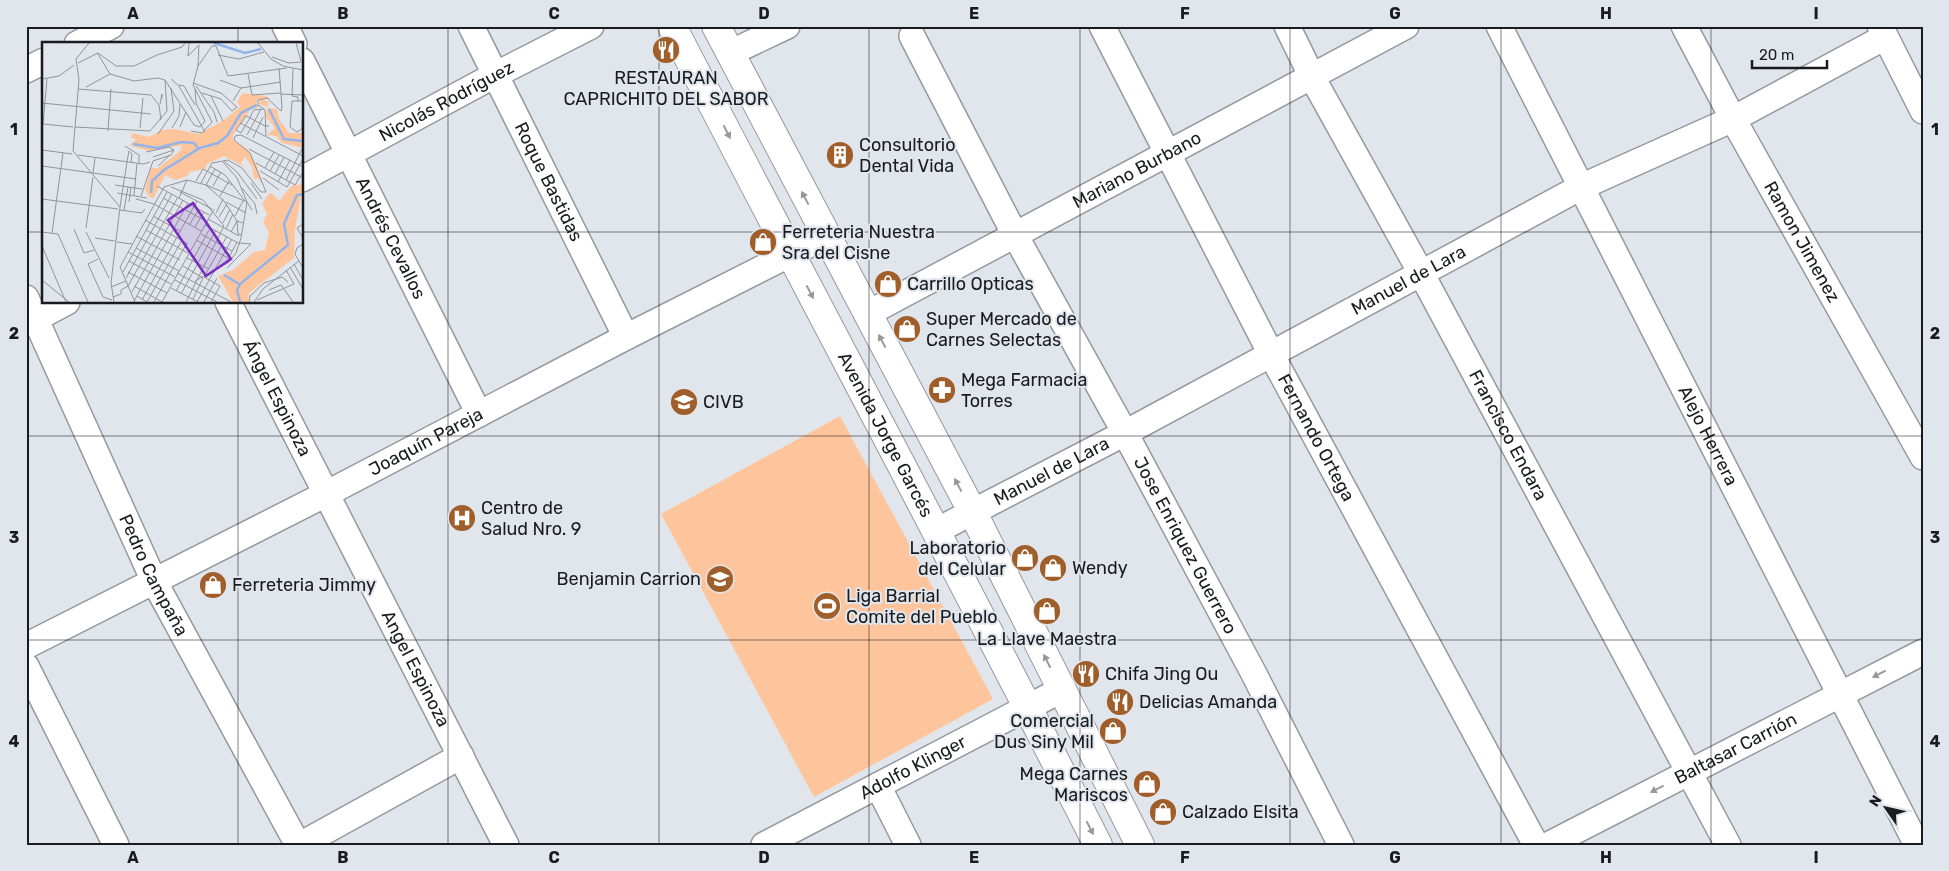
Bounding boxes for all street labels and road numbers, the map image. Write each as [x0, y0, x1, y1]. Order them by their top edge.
street label: Nicolás Rodríguez [375, 56, 518, 146]
street label: Roque Bastidas [510, 118, 588, 245]
street label: Mariano Burbano [1069, 126, 1205, 213]
street label: Andrés Cevallos [351, 173, 431, 303]
street label: Ramon Jimenez [1759, 177, 1845, 306]
street label: Manuel de Lara [1347, 240, 1470, 320]
street label: Ángel Espinoza [238, 336, 316, 460]
street label: Avenida Jorge Garcés [833, 348, 938, 521]
street label: Francisco Endara [1464, 366, 1552, 504]
street label: Fernando Ortega [1273, 370, 1359, 505]
street label: Alejo Herrera [1674, 382, 1743, 489]
street label: Joaquín Pareja [365, 403, 487, 481]
street label: Manuel de Lara [990, 432, 1113, 510]
street label: Jose Enriquez Guerrero [1129, 453, 1241, 638]
street label: Pedro Campaña [114, 511, 193, 640]
street label: Angel Espinoza [377, 607, 455, 731]
street label: Baltasar Carrión [1671, 708, 1800, 789]
street label: Adolfo Klinger [856, 730, 970, 804]

